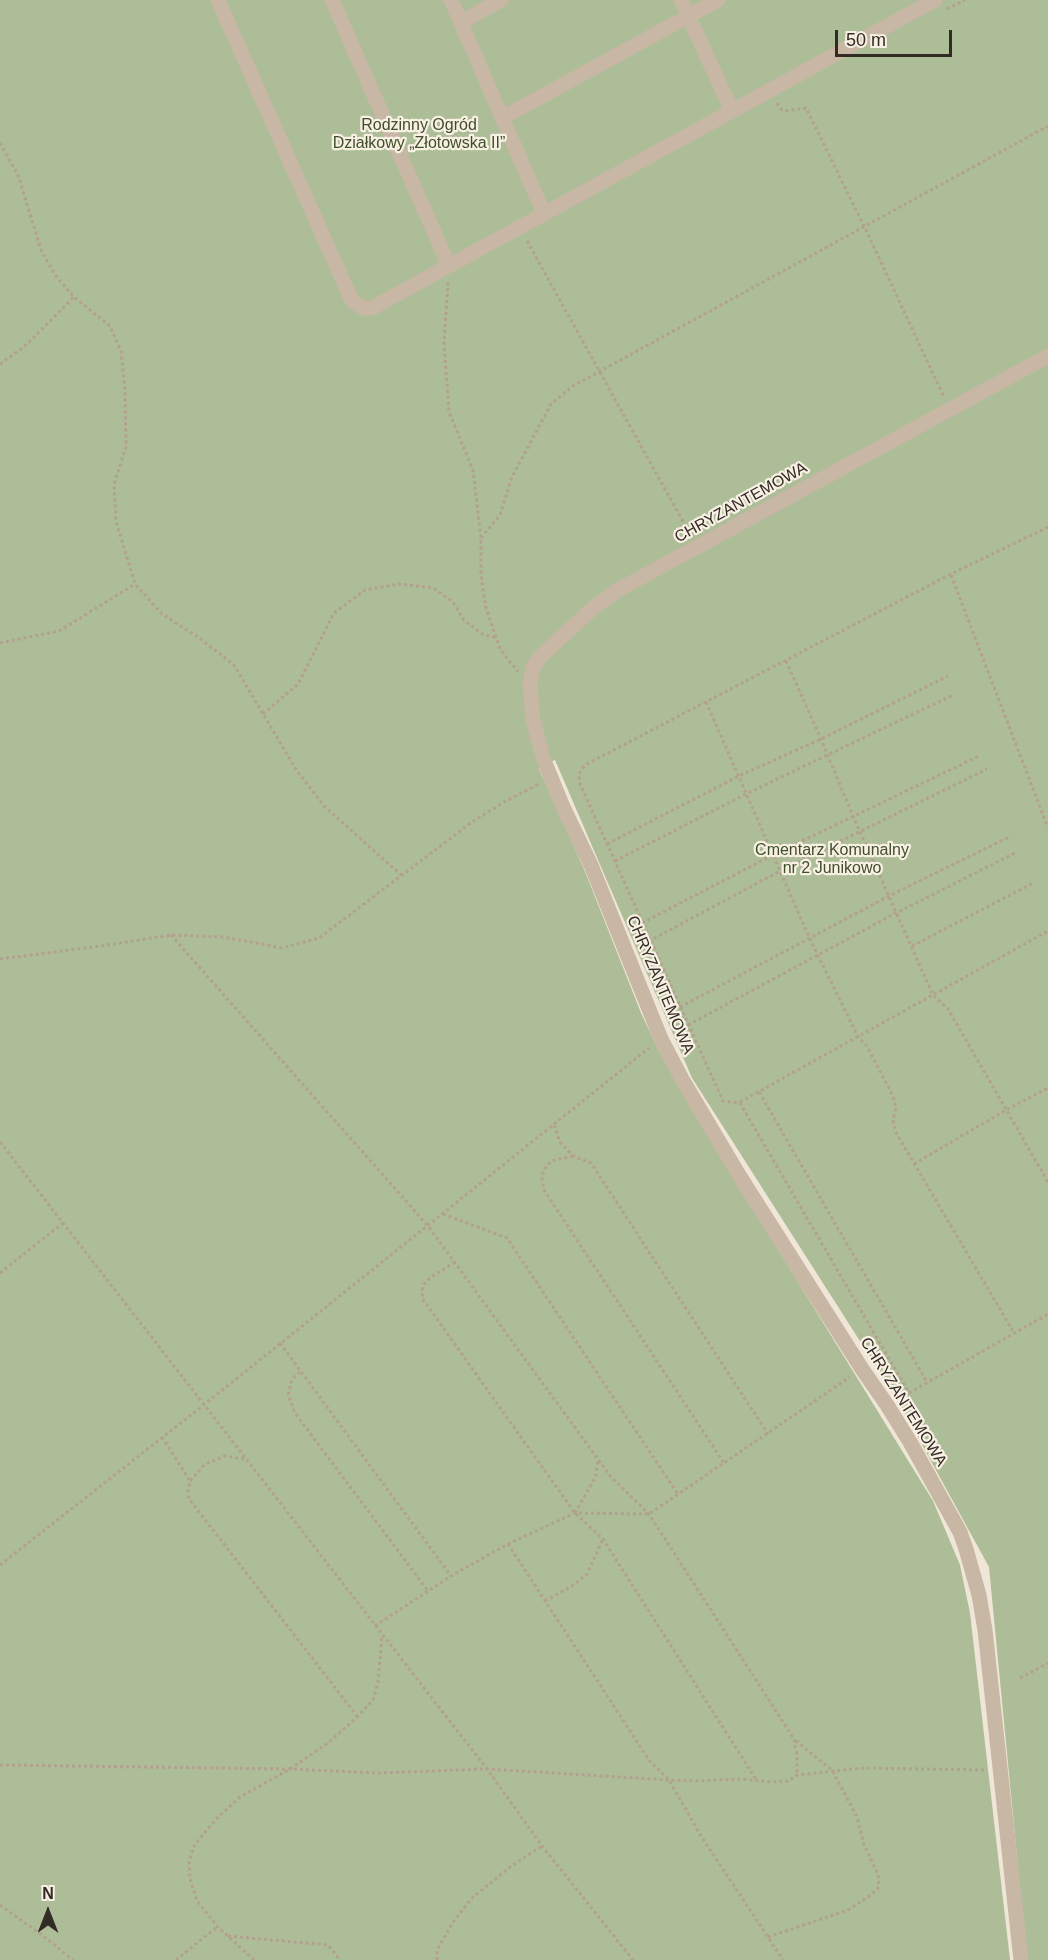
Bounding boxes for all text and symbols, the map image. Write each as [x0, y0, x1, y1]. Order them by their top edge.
scale bar [838, 18, 955, 56]
text: 50 m [846, 30, 886, 50]
park label: Rodzinny Ogród Działkowy „Złotowska II” [333, 116, 505, 154]
street label: CHRYZANTEMOWA [671, 459, 811, 547]
park label: Cmentarz Komunalny nr 2 Junikowo [755, 841, 909, 879]
street label: CHRYZANTEMOWA [622, 913, 698, 1057]
street label: CHRYZANTEMOWA [856, 1334, 950, 1470]
north arrow [18, 1882, 78, 1942]
text: N [42, 1885, 54, 1902]

